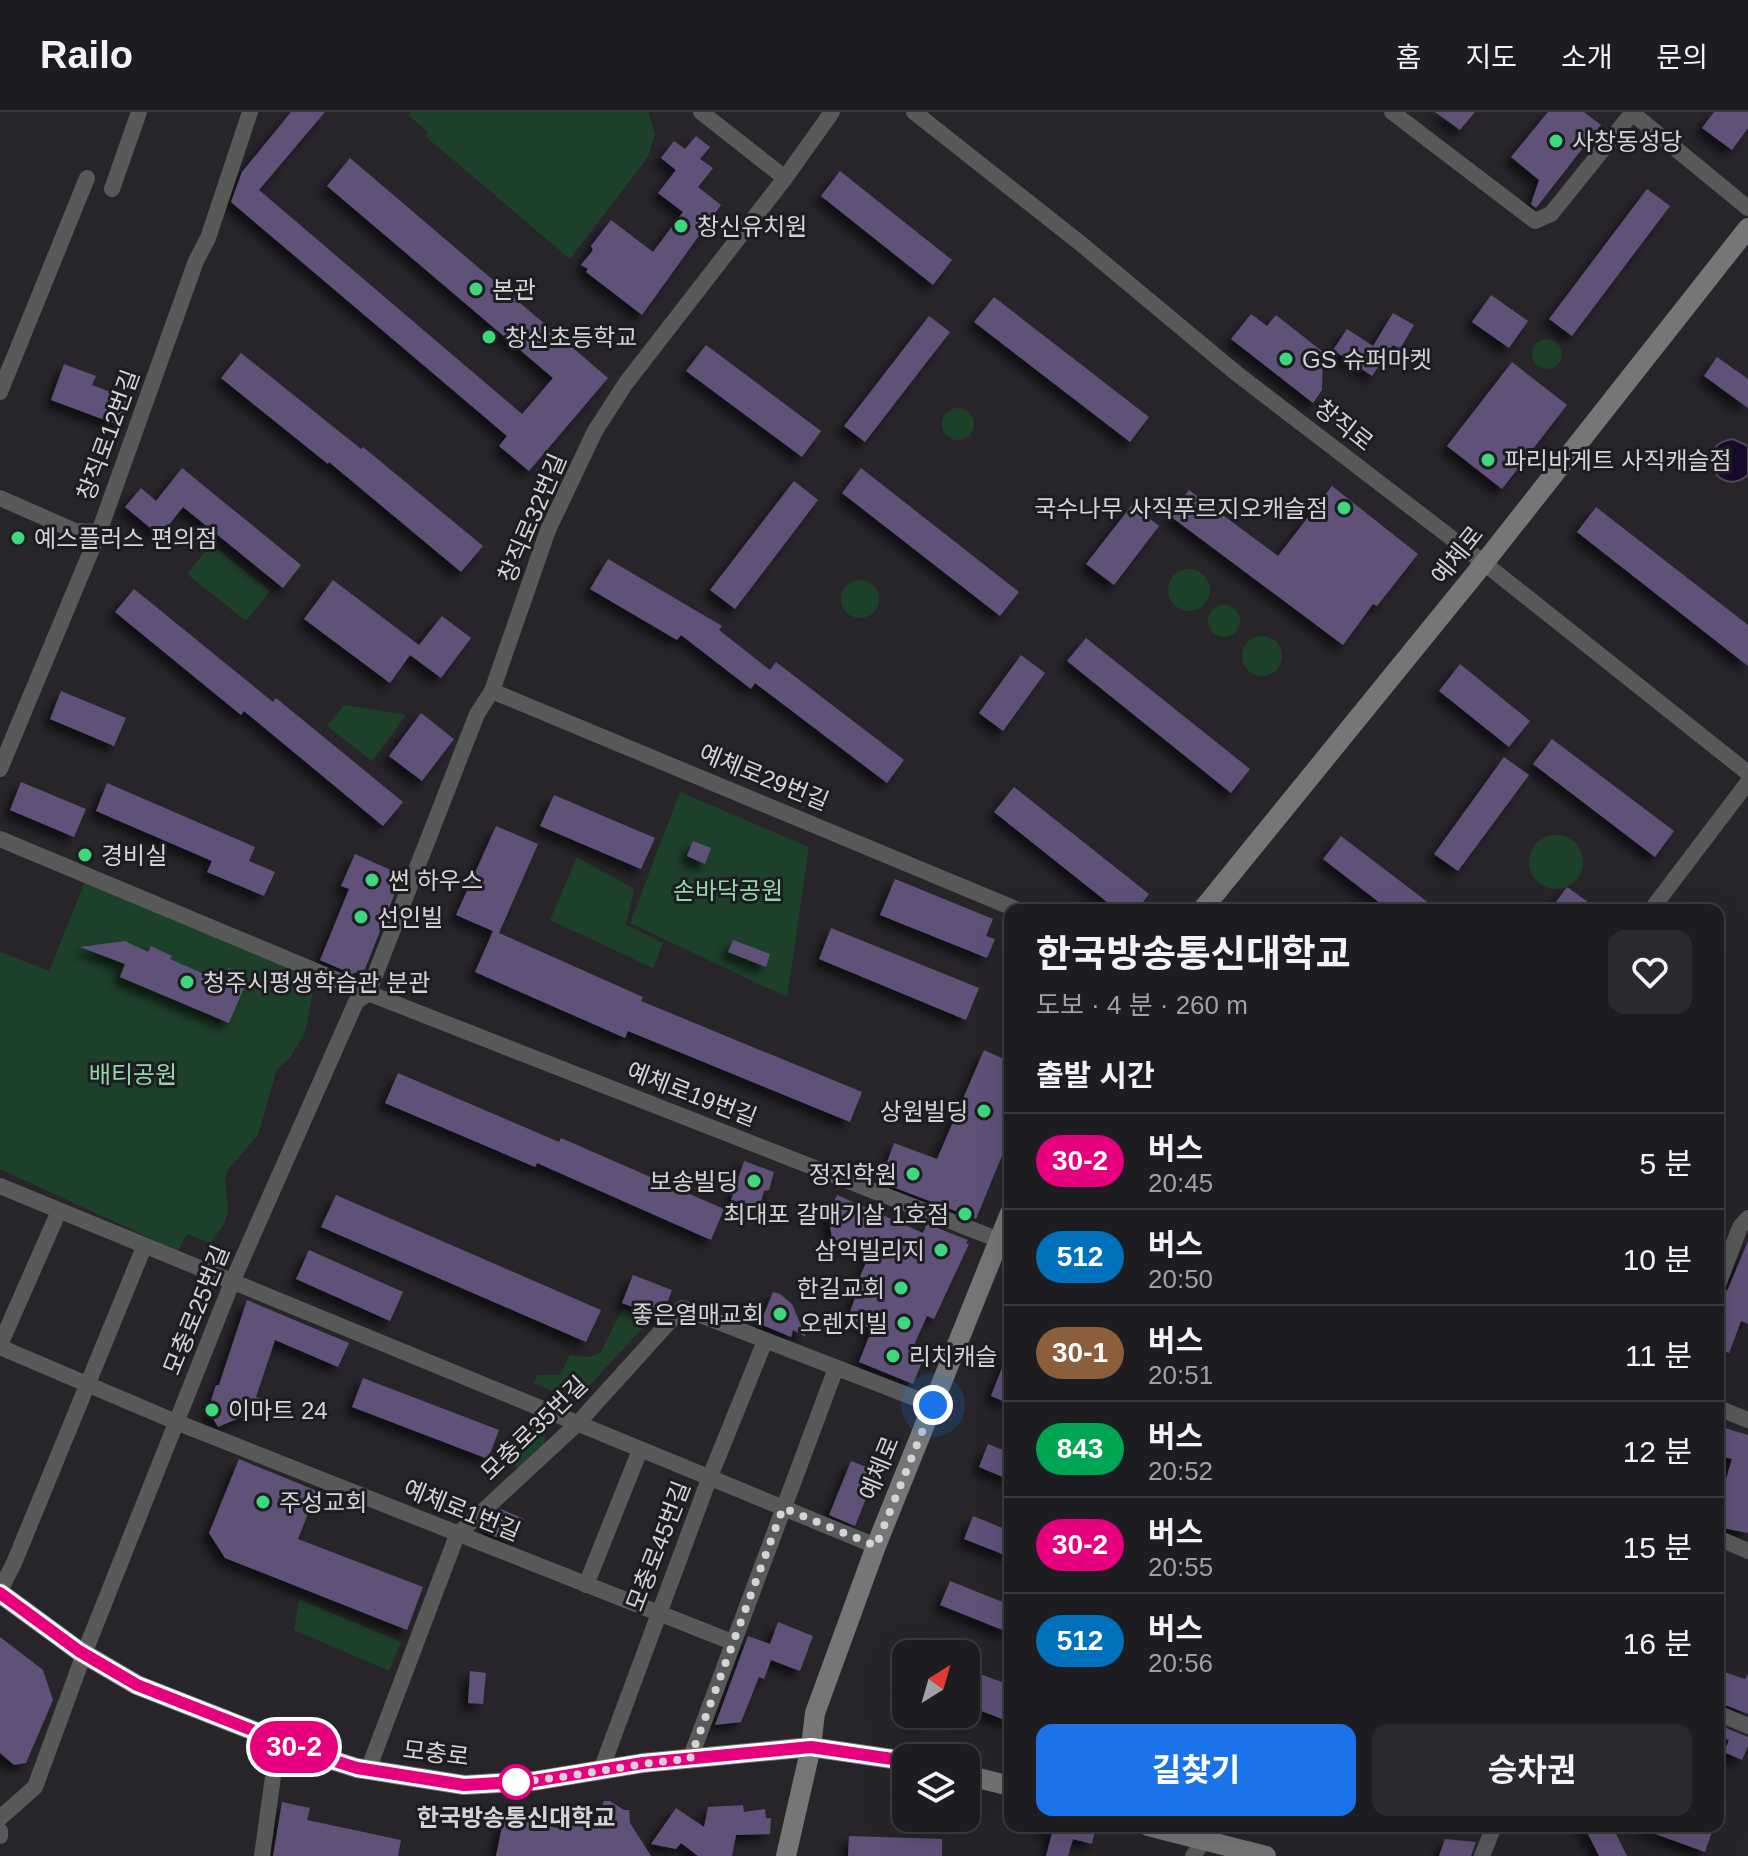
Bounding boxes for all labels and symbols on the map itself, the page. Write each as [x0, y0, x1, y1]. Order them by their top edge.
place label: 사창동성당 [1572, 128, 1682, 155]
marker: 사창동성당 [1547, 132, 1565, 150]
place label: 창신유치원 [697, 213, 807, 240]
marker: 창신유치원 [672, 217, 690, 235]
place label: 본관 [492, 276, 536, 303]
marker: 본관 [467, 280, 485, 298]
place label: 창신초등학교 [505, 324, 637, 351]
marker: 창신초등학교 [480, 328, 498, 346]
place label: GS 슈퍼마켓 [1302, 346, 1432, 373]
marker: GS 슈퍼마켓 [1277, 350, 1295, 368]
street label: 창직로12번길 [72, 366, 144, 504]
street label: 창직로 [1310, 394, 1378, 456]
place label: 파리바게트 사직캐슬점 [1504, 447, 1731, 474]
street label: 창직로32번길 [493, 450, 571, 586]
marker: 파리바게트 사직캐슬점 [1479, 451, 1497, 469]
place label: 국수나무 사직푸르지오캐슬점 [1034, 495, 1328, 522]
marker: 국수나무 사직푸르지오캐슬점 [1335, 499, 1353, 517]
street label: 예체로 [1426, 521, 1488, 589]
place label: 예스플러스 편의점 [34, 525, 217, 552]
marker: 예스플러스 편의점 [9, 529, 27, 547]
street label: 예체로29번길 [695, 739, 833, 815]
place label: 경비실 [101, 842, 167, 869]
marker: 경비실 [76, 846, 94, 864]
place label: 썬 하우스 [388, 867, 483, 894]
marker: 썬 하우스 [363, 871, 381, 889]
park label: 손바닥공원 [673, 877, 783, 904]
place label: 선인빌 [377, 904, 443, 931]
marker: 선인빌 [352, 908, 370, 926]
place label: 청주시평생학습관 분관 [203, 969, 430, 996]
marker: 청주시평생학습관 분관 [178, 973, 196, 991]
street label: 예체로19번길 [623, 1057, 761, 1131]
park label: 배티공원 [89, 1061, 177, 1088]
place label: 상원빌딩 [880, 1098, 968, 1125]
marker: 상원빌딩 [975, 1102, 993, 1120]
place label: 정진학원 [809, 1161, 897, 1188]
marker: 정진학원 [904, 1165, 922, 1183]
place label: 보송빌딩 [650, 1168, 738, 1195]
marker: 보송빌딩 [745, 1172, 763, 1190]
place label: 최대포 갈매기살 1호점 [724, 1201, 949, 1228]
marker: 최대포 갈매기살 1호점 [956, 1205, 974, 1223]
place label: 삼익빌리지 [815, 1237, 925, 1264]
street label: 모충로25번길 [158, 1241, 234, 1379]
marker: 삼익빌리지 [932, 1241, 950, 1259]
place label: 한길교회 [797, 1275, 885, 1302]
marker: 한길교회 [892, 1279, 910, 1297]
place label: 좋은열매교회 [632, 1301, 764, 1328]
marker: 좋은열매교회 [771, 1305, 789, 1323]
place label: 오렌지빌 [800, 1310, 888, 1337]
marker: 오렌지빌 [895, 1314, 913, 1332]
place label: 리치캐슬 [909, 1343, 997, 1370]
marker: 리치캐슬 [884, 1347, 902, 1365]
street label: 모충로35번길 [475, 1371, 593, 1485]
your location [913, 1385, 953, 1425]
place label: 이마트 24 [228, 1397, 328, 1424]
marker: 이마트 24 [203, 1401, 221, 1419]
street label: 예체로 [854, 1432, 904, 1504]
street label: 예체로1번길 [400, 1474, 524, 1546]
street label: 모충로45번길 [621, 1477, 695, 1615]
place label: 주성교회 [279, 1489, 367, 1516]
marker: 주성교회 [254, 1493, 272, 1511]
north arrow [892, 1640, 980, 1728]
line badge: 30-2 [238, 1721, 350, 1773]
street label: 모충로 [401, 1736, 471, 1770]
marker: 한국방송통신대학교 [499, 1765, 533, 1799]
place label: 한국방송통신대학교 [417, 1804, 615, 1831]

